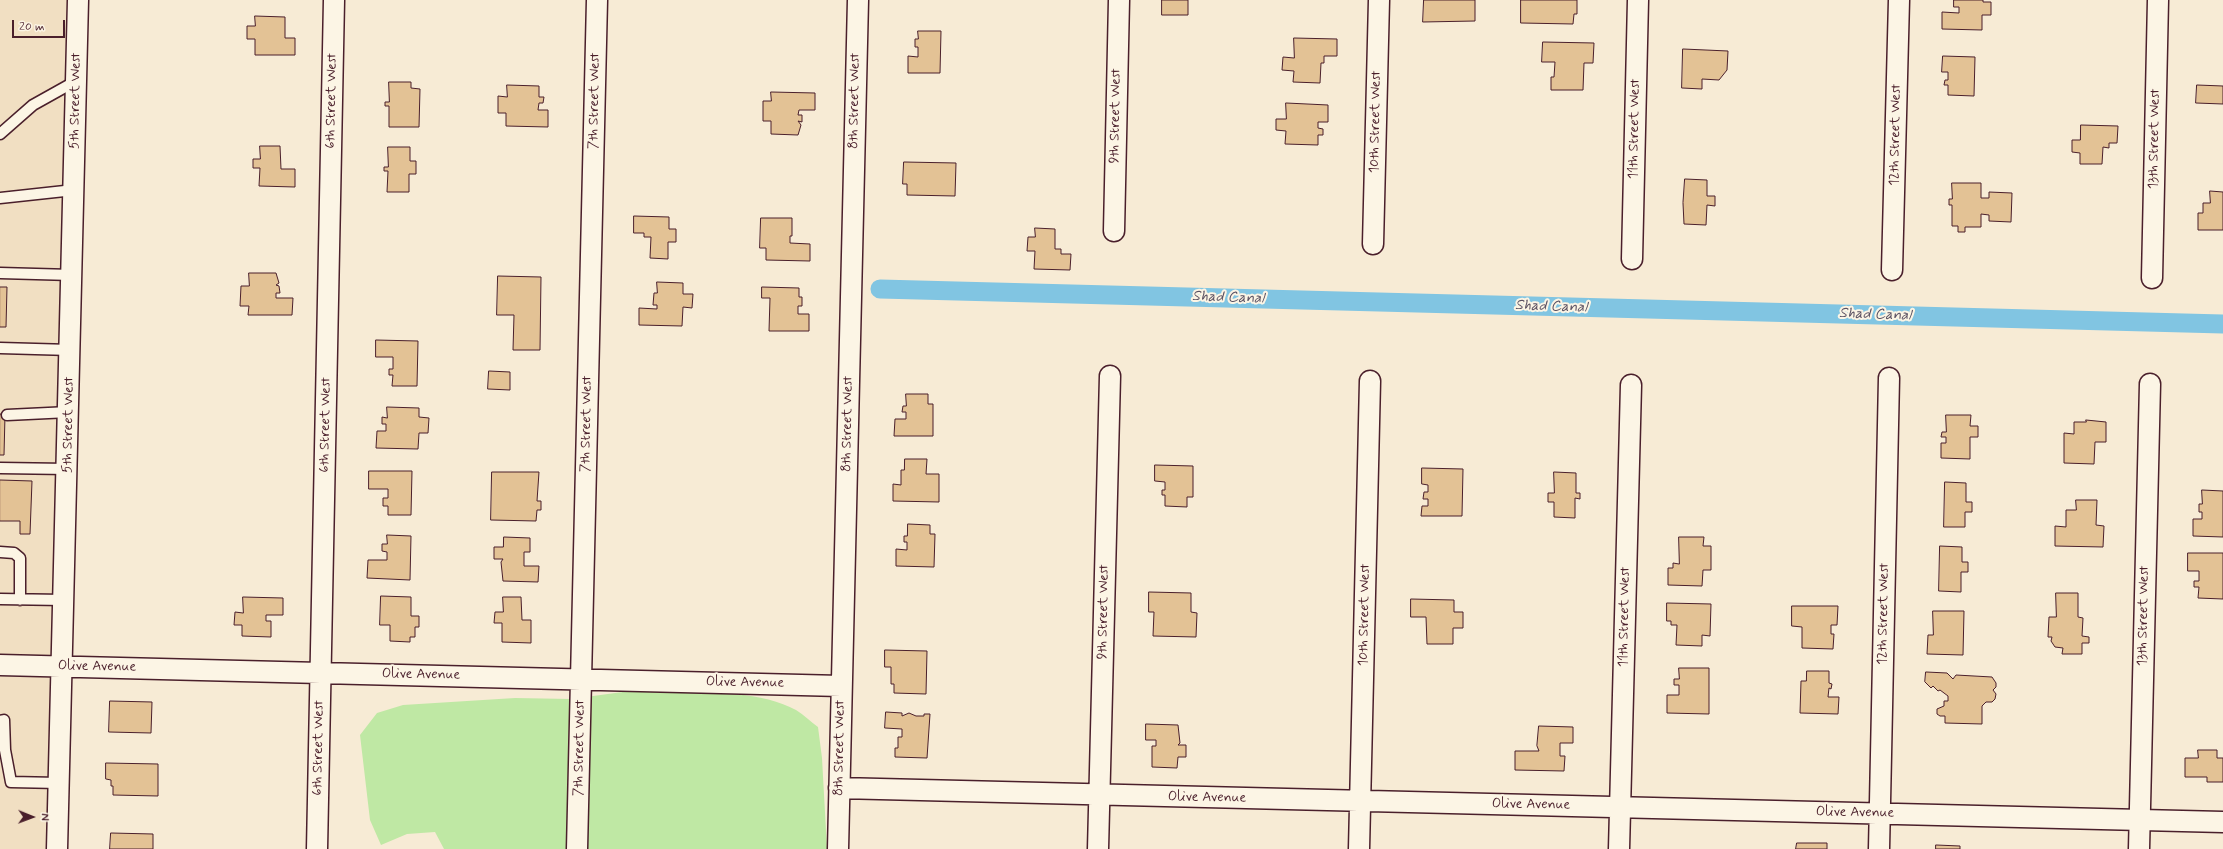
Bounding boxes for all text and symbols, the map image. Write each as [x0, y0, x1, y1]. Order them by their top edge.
scale bar [14, 12, 67, 38]
text: 20 m [19, 19, 45, 35]
street label: 5th Street West [67, 53, 85, 149]
street label: 6th Street West [323, 53, 341, 149]
street label: 7th Street West [586, 53, 604, 149]
street label: 8th Street West [846, 53, 864, 149]
street label: 9th Street West [1107, 68, 1125, 164]
street label: 10th Street West [1367, 71, 1385, 173]
street label: 11th Street West [1626, 79, 1644, 179]
street label: 12th Street West [1887, 84, 1905, 186]
street label: 13th Street West [2146, 89, 2164, 189]
water label: Shad Canal [1191, 288, 1265, 308]
water label: Shad Canal [1514, 297, 1588, 317]
water label: Shad Canal [1838, 305, 1912, 325]
street label: 7th Street West [578, 376, 596, 472]
street label: 8th Street West [839, 376, 857, 472]
street label: 5th Street West [60, 377, 78, 473]
street label: 6th Street West [317, 377, 335, 473]
street label: 12th Street West [1875, 563, 1893, 665]
street label: 9th Street West [1095, 564, 1113, 660]
street label: 10th Street West [1356, 564, 1374, 666]
street label: 13th Street West [2135, 566, 2153, 666]
street label: 11th Street West [1616, 567, 1634, 667]
street label: Olive Avenue [58, 658, 136, 676]
street label: Olive Avenue [382, 666, 460, 684]
street label: Olive Avenue [706, 674, 784, 692]
street label: 6th Street West [310, 700, 328, 796]
street label: 7th Street West [571, 700, 589, 796]
street label: 8th Street West [831, 700, 849, 796]
street label: Olive Avenue [1168, 789, 1246, 807]
street label: Olive Avenue [1492, 796, 1570, 814]
north arrow [12, 797, 52, 837]
street label: Olive Avenue [1816, 804, 1894, 822]
text: N [37, 813, 51, 821]

